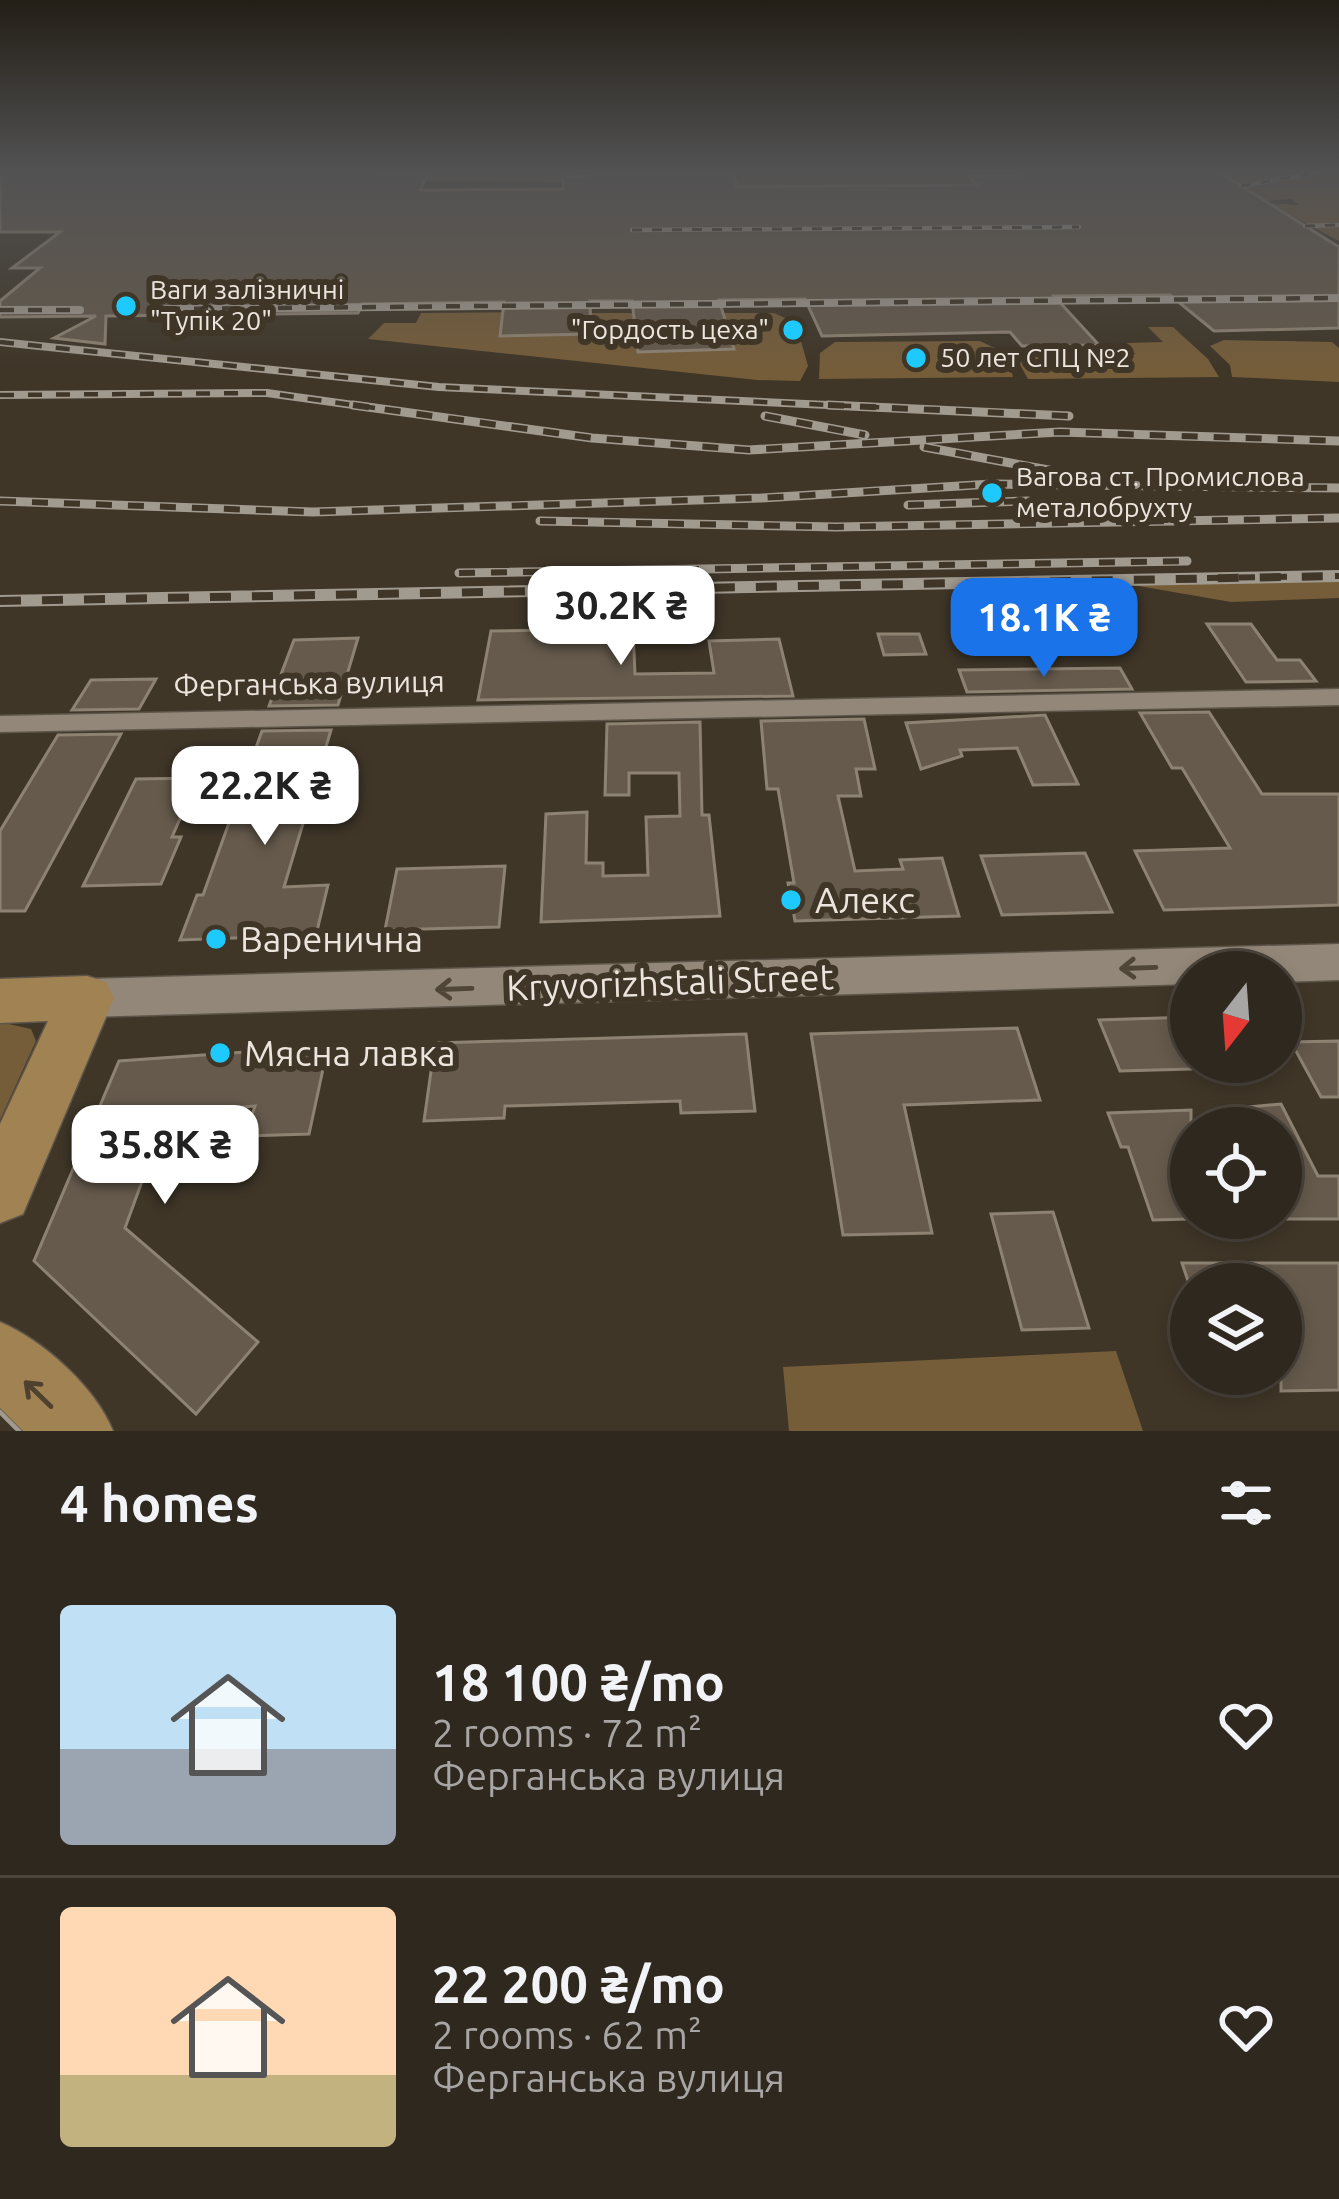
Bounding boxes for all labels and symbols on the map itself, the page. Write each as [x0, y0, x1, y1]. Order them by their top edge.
place label: Ваги залізничні "Тупік 20" [150, 274, 344, 335]
marker: Ваги залізничні "Тупік 20" [113, 293, 139, 319]
place label: "Гордость цеха" [571, 314, 769, 344]
marker: "Гордость цеха" [780, 317, 806, 343]
place label: 50 лет СПЦ №2 [940, 342, 1131, 372]
marker: 50 лет СПЦ №2 [903, 345, 929, 371]
place label: Вагова ст. Промислова металобрухту [1016, 461, 1305, 522]
marker: Вагова ст. Промислова металобрухту [979, 480, 1005, 506]
pin: 30.2K ₴ [510, 566, 732, 668]
pin: 18.1K ₴ [933, 578, 1155, 680]
street label: Ферганська вулиця [173, 664, 445, 702]
pin: 22.2K ₴ [154, 746, 376, 848]
place label: Алекс [815, 879, 915, 920]
marker: Алекс [778, 887, 804, 913]
place label: Варенична [240, 918, 423, 959]
marker: Варенична [203, 926, 229, 952]
north arrow [1170, 951, 1302, 1083]
street label: Kryvorizhstali Street [506, 955, 834, 1008]
one-way arrow [1119, 957, 1158, 980]
one-way arrow [435, 977, 474, 1000]
place label: Мясна лавка [244, 1032, 456, 1073]
marker: Мясна лавка [207, 1040, 233, 1066]
pin: 35.8K ₴ [54, 1105, 276, 1207]
one-way arrow [24, 1381, 53, 1409]

